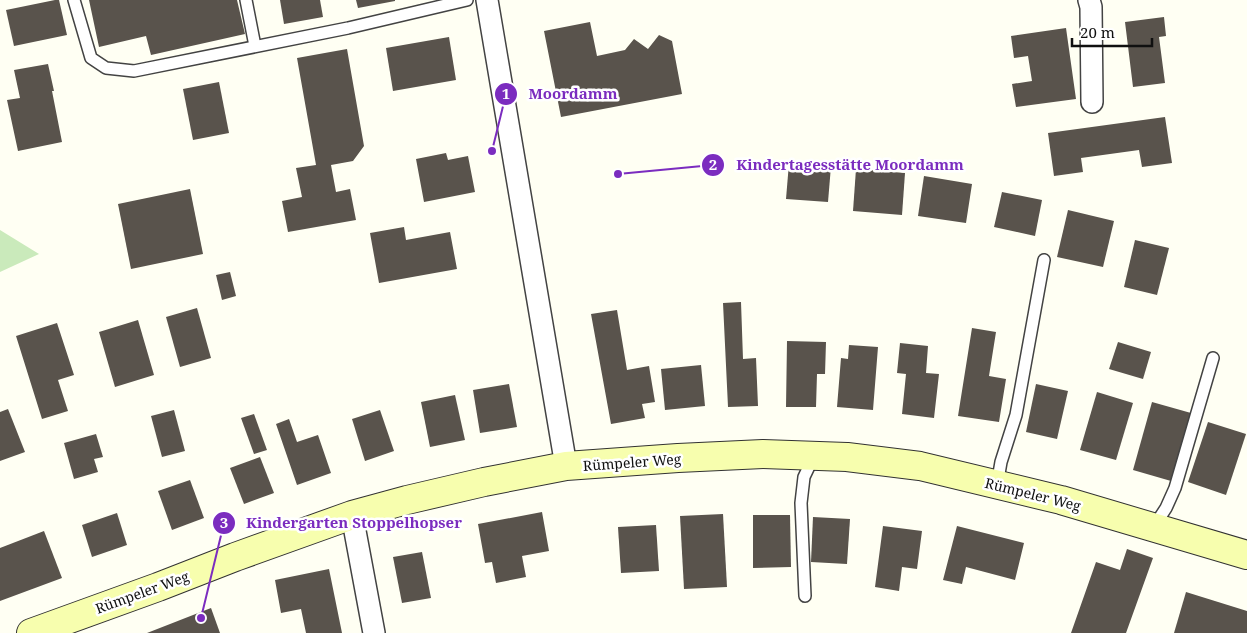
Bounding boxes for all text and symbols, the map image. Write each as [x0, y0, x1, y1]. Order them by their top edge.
scale bar [1072, 15, 1152, 47]
text: 20 m [1080, 22, 1115, 42]
callout: Moordamm [494, 79, 627, 109]
text: 1 [502, 83, 510, 103]
text: Moordamm [529, 83, 618, 103]
callout: Kindertagesstätte Moordamm [701, 150, 973, 180]
text: 2 [709, 154, 717, 174]
text: Kindertagesstätte Moordamm [736, 154, 964, 174]
street label: Rümpeler Weg [582, 449, 682, 475]
street label: Rümpeler Weg [983, 473, 1083, 515]
callout: Kindergarten Stoppelhopser [211, 508, 472, 538]
text: 3 [220, 512, 228, 532]
text: Kindergarten Stoppelhopser [246, 512, 462, 532]
street label: Rümpeler Weg [93, 566, 192, 618]

